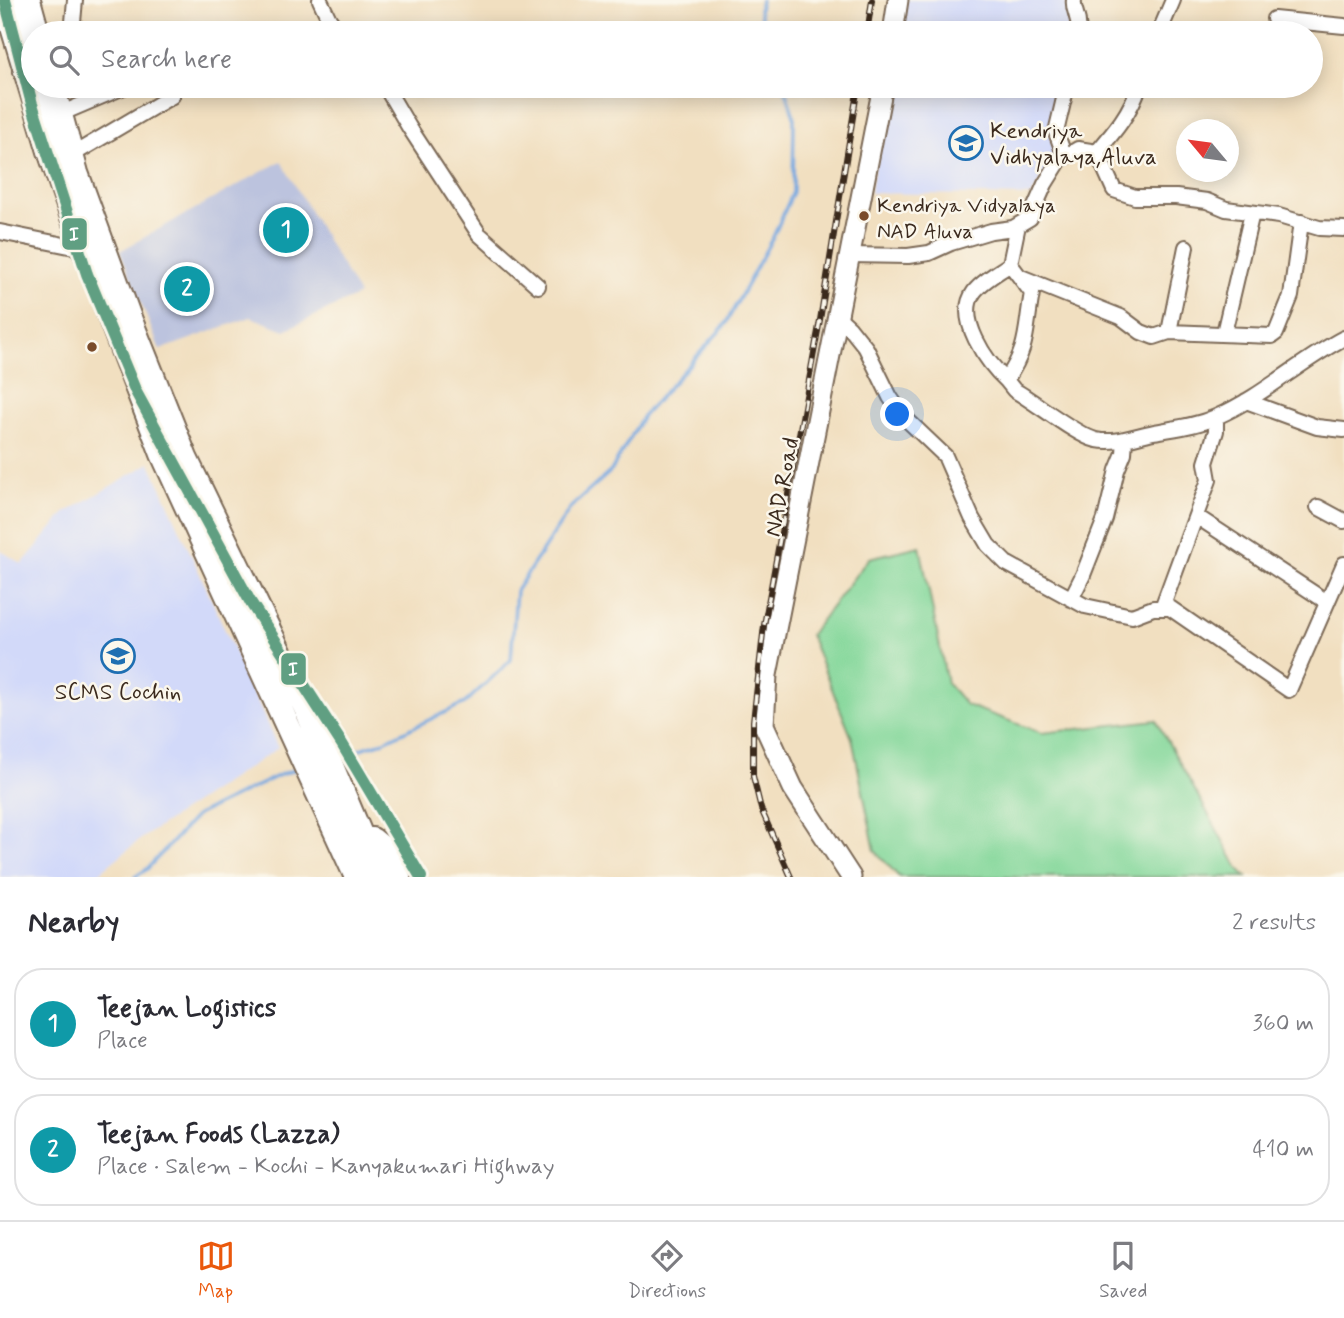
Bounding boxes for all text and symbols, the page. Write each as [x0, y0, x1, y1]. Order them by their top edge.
search box [21, 21, 1323, 98]
icon: search [45, 41, 83, 79]
text: Search here [101, 43, 232, 77]
place label: Kendriya Vidhyalaya,Aluva [990, 117, 1157, 173]
north arrow [1176, 119, 1239, 182]
school or university icon: Kendriya Vidhyalaya,Aluva [947, 124, 985, 162]
place label: Kendriya Vidyalaya NAD Aluva [877, 192, 1056, 246]
pin: 1 [263, 204, 309, 256]
marker: Kendriya Vidyalaya NAD Aluva [857, 209, 871, 223]
line badge: I [61, 217, 88, 251]
text: I [69, 223, 79, 248]
pin: 2 [164, 263, 210, 315]
unlabelled marker [85, 340, 99, 354]
your location [880, 397, 914, 431]
street label: NAD Road [759, 435, 807, 540]
school or university icon: SCMS Cochin [99, 637, 137, 675]
line badge: I [280, 652, 307, 686]
text: I [288, 658, 298, 683]
place label: SCMS Cochin [55, 678, 181, 708]
text: Nearby [28, 903, 119, 942]
text: 2 results [1232, 908, 1316, 938]
text: Teejan Logistics [97, 992, 276, 1026]
text: 1 [48, 1009, 58, 1039]
text: 360 m [1253, 1009, 1314, 1039]
text: Place [97, 1026, 148, 1056]
text: Teejan Foods (Lazza) [97, 1118, 339, 1152]
text: 2 [47, 1135, 59, 1165]
text: 410 m [1252, 1135, 1314, 1165]
text: Place · Salem - Kochi - Kanyakumari Highway [97, 1152, 555, 1182]
tab: Map [197, 1237, 235, 1304]
tab: Directions [628, 1237, 706, 1304]
tab: Saved [1099, 1237, 1147, 1304]

